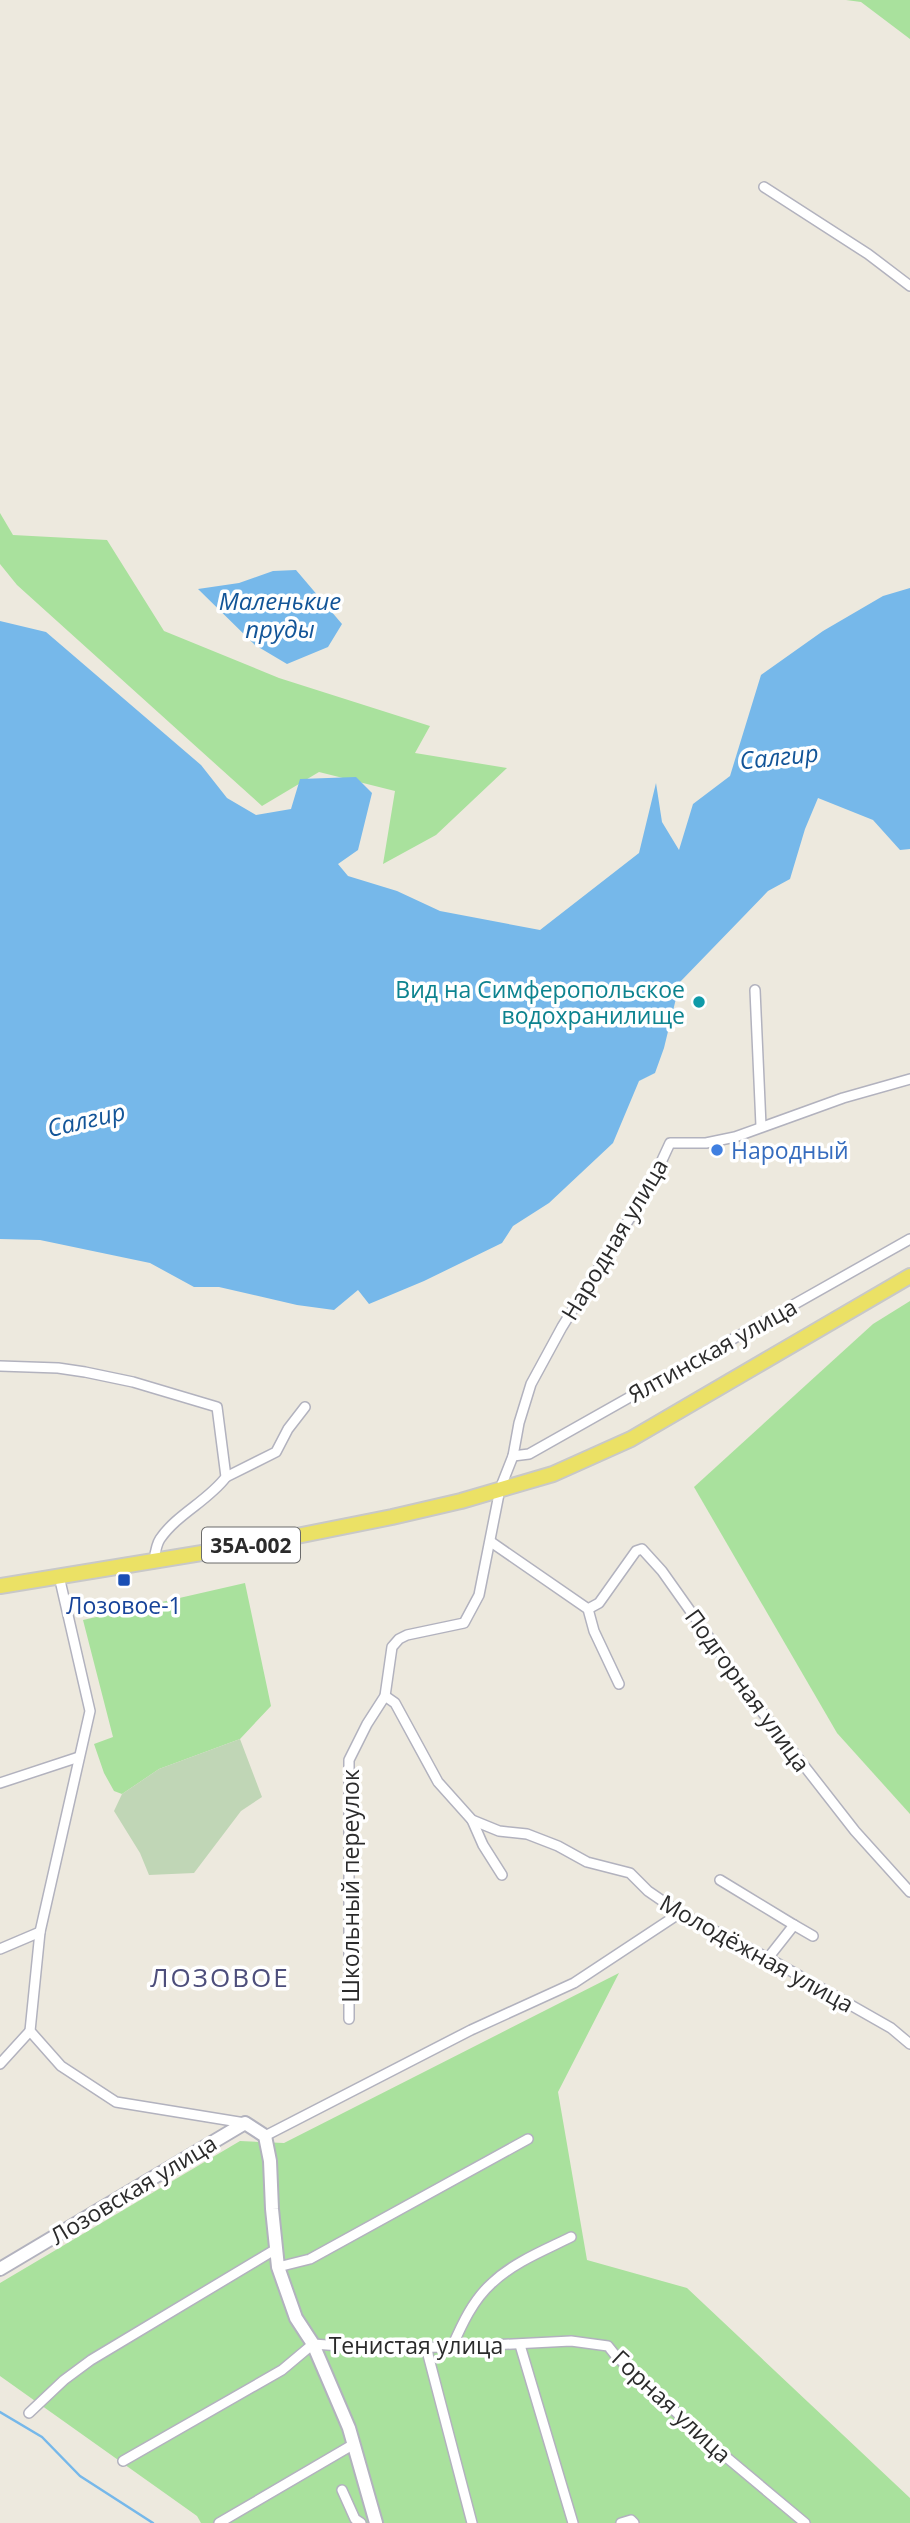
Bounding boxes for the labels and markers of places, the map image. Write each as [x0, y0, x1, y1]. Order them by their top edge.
place label: Вид на Симферопольское водохранилище [395, 973, 685, 1031]
marker: Вид на Симферопольское водохранилище [691, 994, 707, 1010]
place label: Народный [731, 1134, 849, 1166]
marker: Народный [709, 1142, 725, 1158]
marker: Лозовое-1 [116, 1572, 132, 1588]
place label: Лозовое-1 [66, 1589, 182, 1621]

